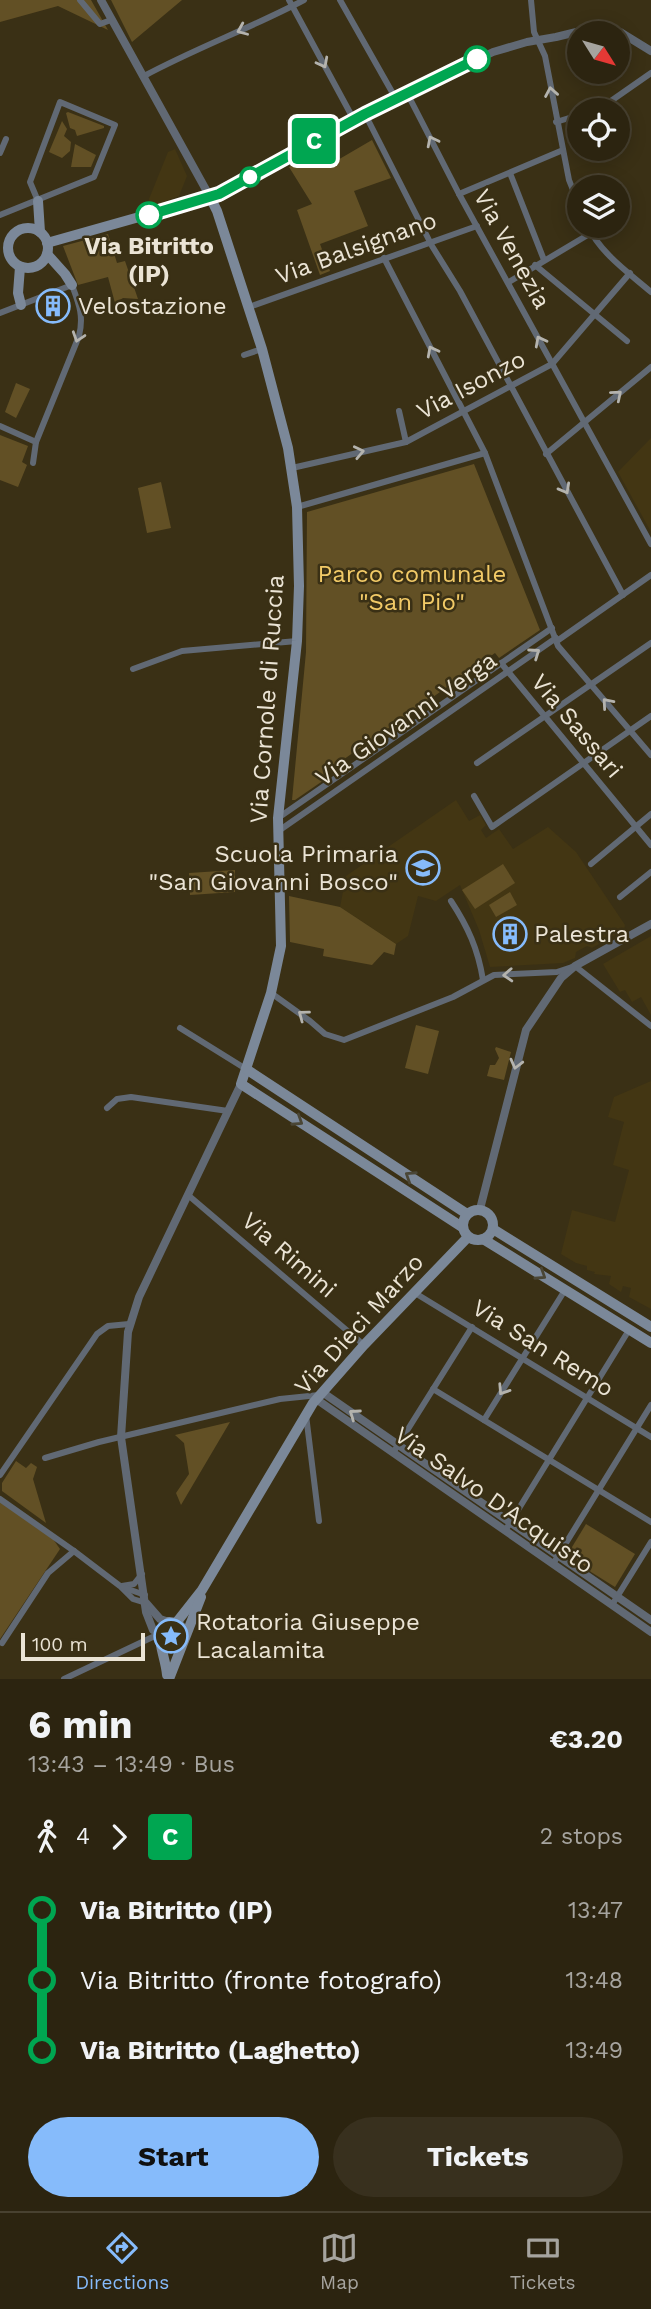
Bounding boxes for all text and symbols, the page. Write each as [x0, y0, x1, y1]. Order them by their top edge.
north arrow [567, 21, 630, 84]
map controls [567, 21, 630, 238]
one-way arrow [237, 22, 250, 36]
unlabelled marker [464, 46, 490, 72]
one-way arrow [315, 56, 328, 68]
one-way arrow [544, 86, 559, 97]
button: locate [567, 98, 630, 161]
line badge: C [291, 118, 337, 164]
text: C [306, 127, 322, 155]
one-way arrow [426, 136, 440, 148]
unlabelled marker [240, 167, 260, 187]
button: layers [567, 175, 630, 238]
street label: Via Venezia [468, 184, 556, 314]
marker: Via Bitritto (IP) [136, 202, 162, 228]
street label: Via Balsignano [272, 206, 440, 290]
place label: Via Bitritto (IP) [84, 232, 214, 288]
building icon: Velostazione [34, 287, 72, 325]
place label: Velostazione [78, 292, 227, 320]
one-way arrow [71, 331, 86, 343]
one-way arrow [535, 335, 548, 348]
street label: Via Isonzo [412, 345, 530, 425]
one-way arrow [426, 345, 440, 358]
one-way arrow [609, 391, 622, 403]
one-way arrow [353, 446, 365, 461]
one-way arrow [557, 482, 570, 494]
park label: Parco comunale "San Pio" [318, 560, 506, 616]
street label: Via Cornole di Ruccia [244, 574, 290, 824]
street label: Via Giovanni Verga [310, 646, 502, 792]
one-way arrow [527, 649, 540, 661]
street label: Via Sassari [525, 668, 629, 784]
one-way arrow [603, 698, 615, 711]
place label: Scuola Primaria "San Giovanni Bosco" [149, 840, 398, 896]
school or university icon: Scuola Primaria "San Giovanni Bosco" [404, 849, 442, 887]
building icon: Palestra [491, 915, 529, 953]
place label: Palestra [534, 920, 629, 948]
one-way arrow [502, 967, 513, 982]
one-way arrow [298, 1011, 310, 1024]
one-way arrow [510, 1058, 524, 1070]
one-way arrow [291, 1112, 304, 1125]
one-way arrow [405, 1172, 418, 1184]
street label: Via Rimini [236, 1206, 342, 1304]
street label: Via Dieci Marzo [289, 1248, 429, 1400]
one-way arrow [534, 1267, 547, 1280]
street label: Via San Remo [467, 1293, 619, 1403]
one-way arrow [499, 1382, 512, 1395]
one-way arrow [349, 1410, 362, 1422]
street label: Via Salvo D'Acquisto [389, 1421, 599, 1579]
place label: Rotatoria Giuseppe Lacalamita [196, 1608, 420, 1664]
place icon: Rotatoria Giuseppe Lacalamita [152, 1617, 190, 1655]
scale bar [21, 1630, 145, 1662]
text: 100 m [32, 1633, 88, 1656]
text: 6 min [28, 1703, 133, 1747]
text: €3.20 [550, 1724, 623, 1754]
text: 13:43 – 13:49 · Bus [28, 1751, 235, 1778]
icon: walk [28, 1818, 66, 1856]
icon: forward [100, 1818, 138, 1856]
text: 4 [76, 1823, 90, 1850]
text: C [162, 1823, 178, 1851]
text: 2 stops [540, 1823, 623, 1850]
text: Via Bitritto (IP) [80, 1895, 273, 1925]
text: 13:47 [568, 1897, 623, 1924]
text: Via Bitritto (fronte fotografo) [80, 1965, 442, 1995]
text: 13:48 [566, 1967, 623, 1994]
text: Via Bitritto (Laghetto) [80, 2035, 361, 2065]
text: 13:49 [566, 2037, 623, 2064]
button: Start [28, 2117, 319, 2197]
button: Tickets [333, 2117, 623, 2197]
tab: Directions [75, 2229, 169, 2294]
tab: Map [320, 2229, 359, 2294]
tab: Tickets [510, 2229, 576, 2294]

